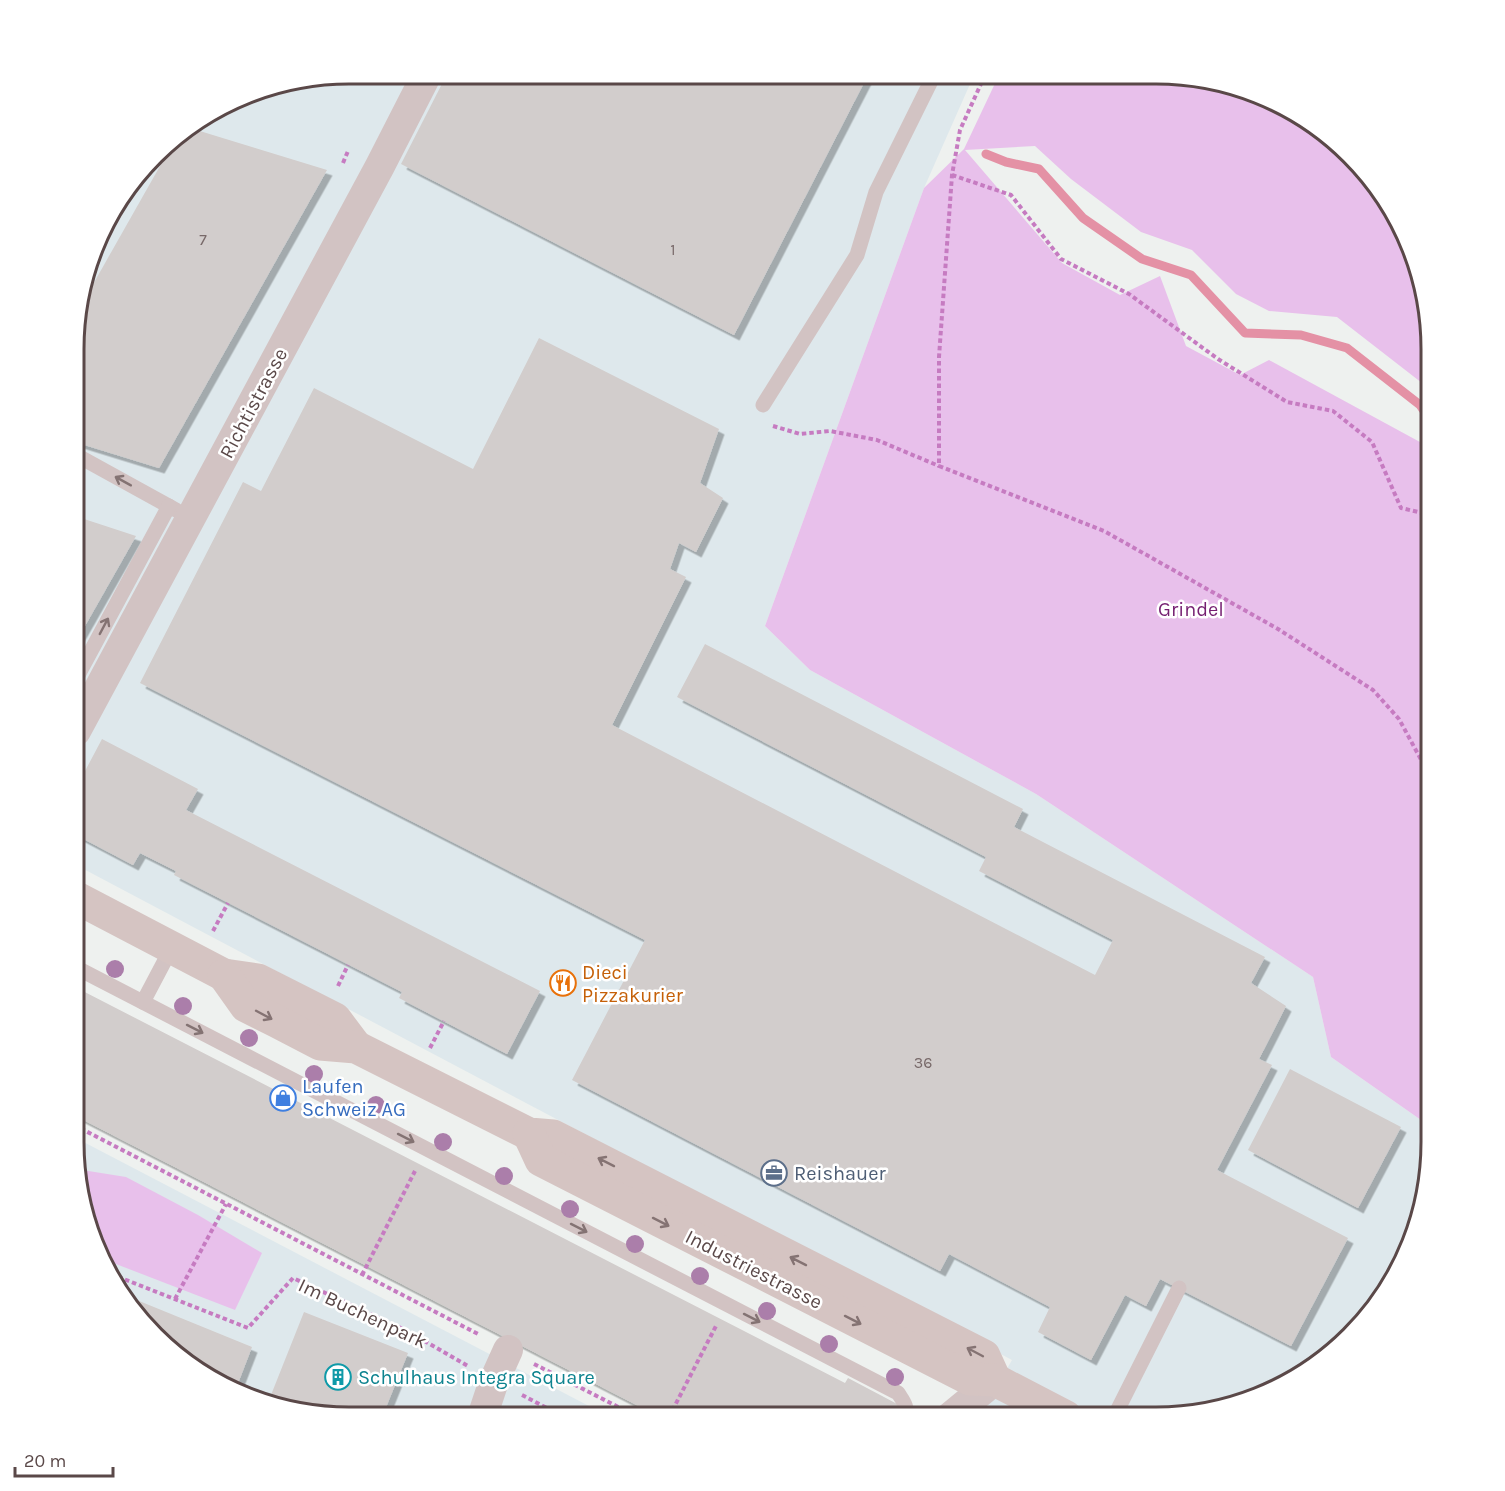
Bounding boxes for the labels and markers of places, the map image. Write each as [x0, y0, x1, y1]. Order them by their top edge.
place label: Dieci Pizzakurier [582, 961, 684, 1007]
restaurant icon: Dieci Pizzakurier [548, 968, 578, 998]
place label: Laufen Schweiz AG [302, 1075, 406, 1121]
shop icon: Laufen Schweiz AG [268, 1083, 298, 1113]
office icon: Reishauer [759, 1158, 789, 1188]
place label: Reishauer [794, 1162, 886, 1185]
building icon: Schulhaus Integra Square [323, 1362, 353, 1392]
place label: Schulhaus Integra Square [358, 1366, 595, 1389]

